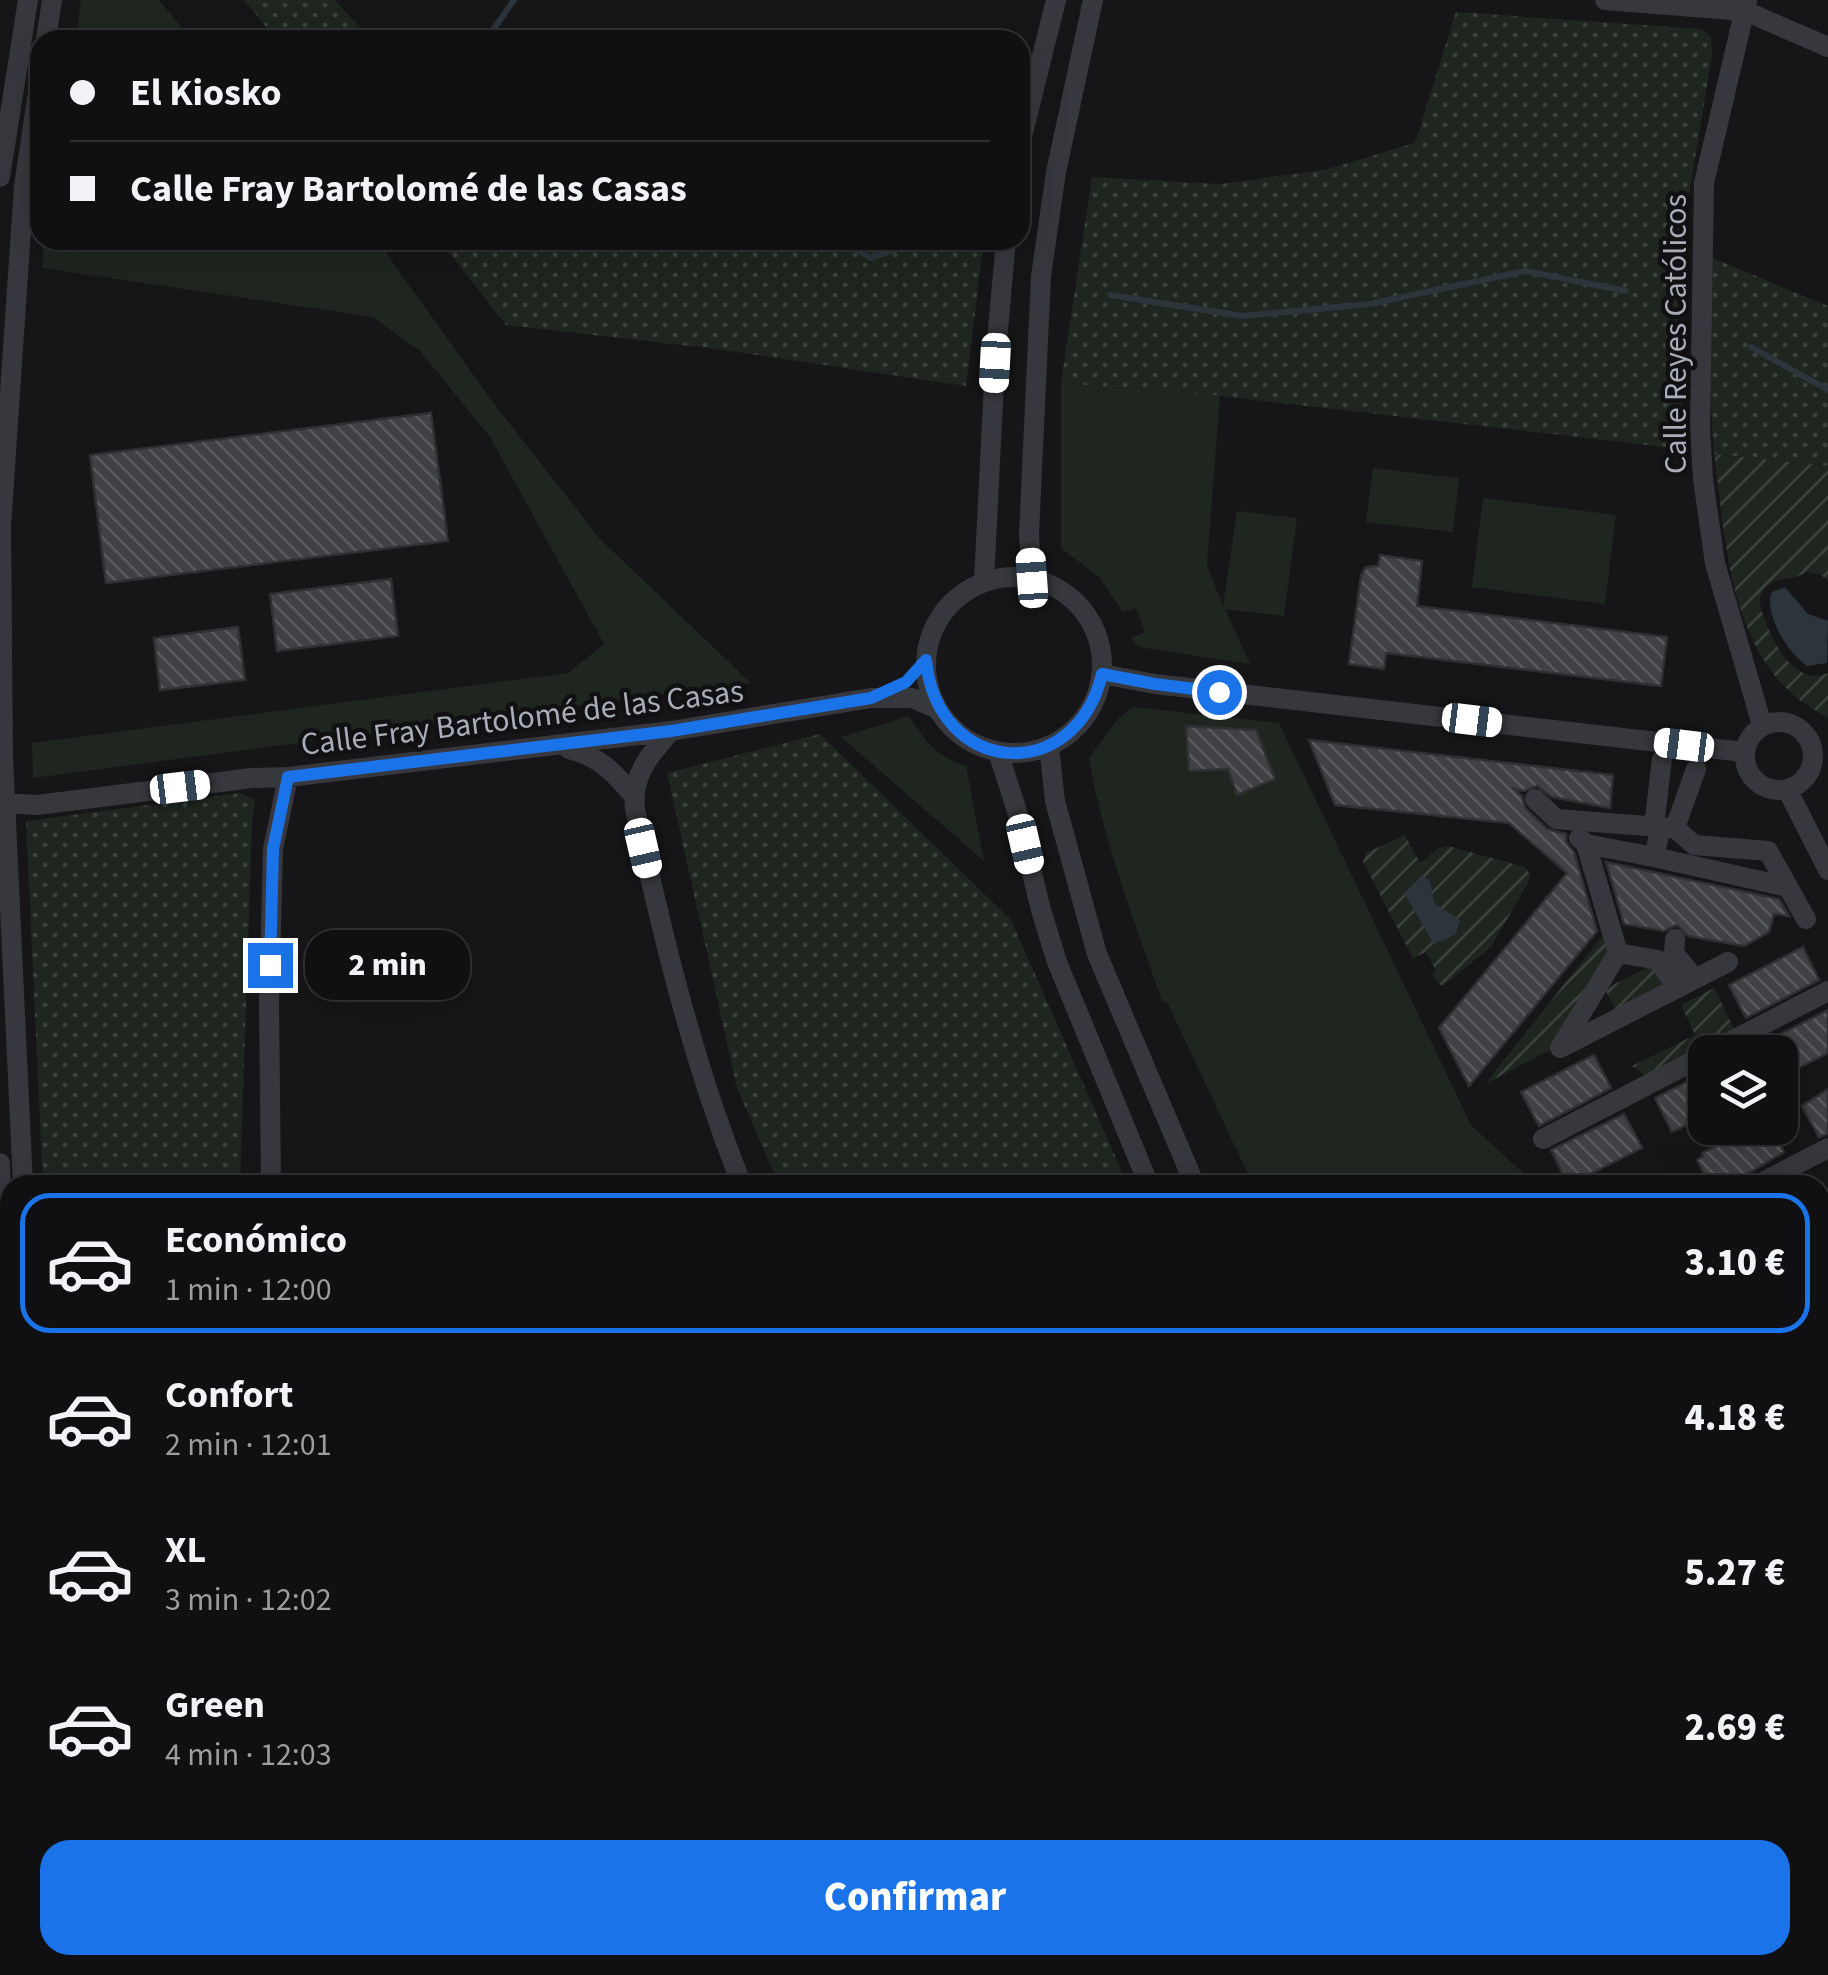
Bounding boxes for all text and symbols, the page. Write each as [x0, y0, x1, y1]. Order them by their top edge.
text: El Kiosko [130, 66, 282, 120]
text: Calle Fray Bartolomé de las Casas [130, 162, 687, 216]
street label: Calle Reyes Católicos [1653, 194, 1699, 474]
car [978, 332, 1012, 394]
car [1015, 547, 1049, 609]
street label: Calle Fray Bartolomé de las Casas [298, 668, 746, 768]
route start [1197, 670, 1242, 715]
car [1440, 701, 1504, 739]
car [1652, 726, 1716, 764]
car [148, 768, 212, 806]
car [1004, 811, 1046, 877]
car [622, 815, 664, 881]
callout: 2 min [305, 930, 470, 1000]
text: 2 min [348, 942, 427, 988]
route end [248, 943, 293, 988]
map controls [1688, 1035, 1798, 1145]
button: layers [1688, 1035, 1798, 1145]
text: Económico [165, 1213, 347, 1267]
icon: car [45, 1218, 135, 1308]
text: 3.10 € [1684, 1236, 1785, 1290]
text: 1 min · 12:00 [165, 1267, 332, 1313]
text: Confort [165, 1368, 293, 1422]
icon: car [45, 1373, 135, 1463]
text: 4.18 € [1684, 1391, 1785, 1445]
text: 2 min · 12:01 [165, 1422, 332, 1468]
text: XL [165, 1523, 206, 1577]
icon: car [45, 1528, 135, 1618]
text: 5.27 € [1684, 1546, 1785, 1600]
text: 3 min · 12:02 [165, 1577, 332, 1623]
text: Green [165, 1678, 265, 1732]
icon: car [45, 1683, 135, 1773]
text: 2.69 € [1684, 1701, 1785, 1755]
text: 4 min · 12:03 [165, 1732, 332, 1778]
button: Confirmar [40, 1840, 1790, 1955]

